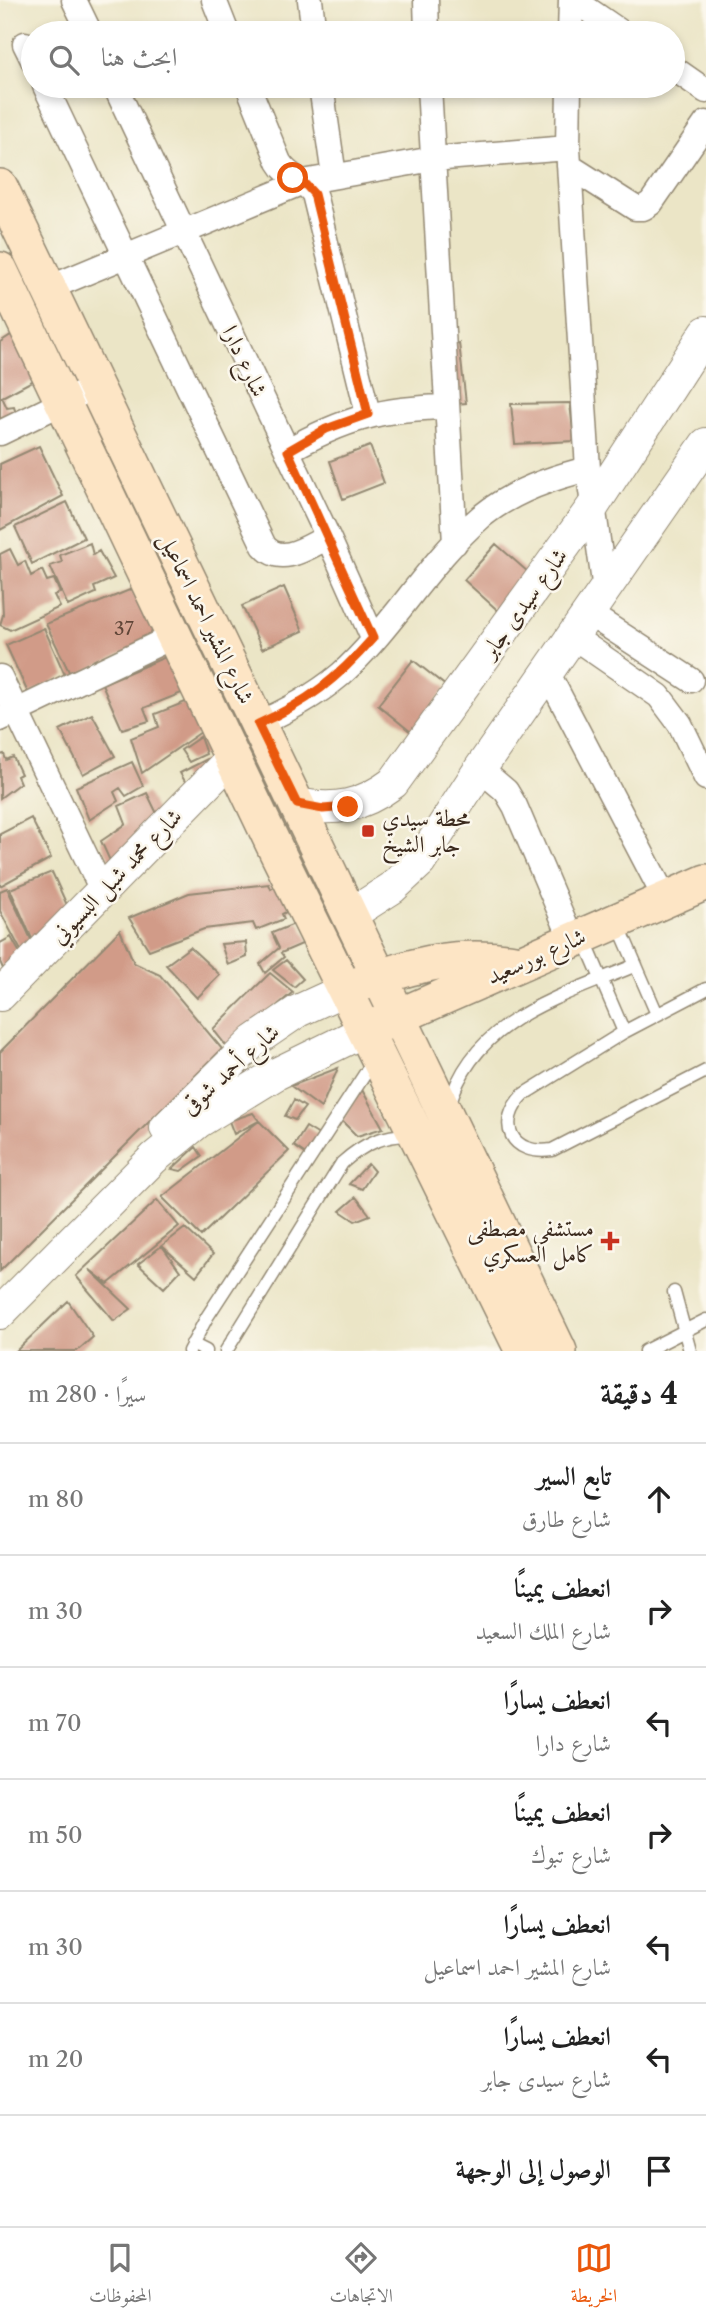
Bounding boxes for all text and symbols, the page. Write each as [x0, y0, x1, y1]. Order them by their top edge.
search box [21, 21, 685, 98]
icon: search [45, 41, 83, 79]
text: ابحث هنا [101, 41, 177, 73]
route start [277, 162, 308, 193]
street label: شارع دارا [211, 321, 274, 404]
street label: شارع المشير احمد اسماعيل [148, 528, 261, 711]
street label: شارع سيدى جابر [473, 542, 578, 669]
house number: 37 [114, 617, 135, 640]
route end [332, 791, 363, 822]
street label: شارع محمد شبل البسيوني [44, 802, 192, 954]
place label: محطة سيدي جابر الشيخ [382, 804, 471, 865]
marker: محطة سيدي جابر الشيخ [360, 823, 376, 839]
street label: شارع بورسعيد [482, 922, 592, 996]
street label: شارع أحمد شوقى [174, 1016, 289, 1125]
place label: مستشفى مصطفى كامل العسكري [467, 1214, 594, 1273]
marker: مستشفى مصطفى كامل العسكري [600, 1231, 620, 1251]
text: 4 دقيقة [600, 1375, 678, 1412]
text: سيرًا · 280 m [28, 1380, 146, 1408]
text: تابع السير [537, 1460, 611, 1492]
icon: ahead [640, 1480, 678, 1518]
text: 80 m [28, 1485, 84, 1513]
text: شارع طارق [522, 1505, 611, 1533]
text: انعطف يمينًا [514, 1572, 611, 1604]
icon: right [640, 1592, 678, 1630]
text: 30 m [28, 1597, 83, 1625]
text: شارع الملك السعيد [475, 1617, 611, 1645]
text: انعطف يسارًا [503, 1684, 611, 1716]
icon: left [640, 1704, 678, 1742]
text: 70 m [28, 1709, 81, 1737]
text: شارع دارا [535, 1729, 611, 1757]
text: انعطف يمينًا [514, 1796, 611, 1828]
icon: right [640, 1816, 678, 1854]
text: 50 m [28, 1821, 83, 1849]
text: شارع تبوك [531, 1841, 611, 1869]
text: انعطف يسارًا [503, 1908, 611, 1940]
icon: left [640, 1928, 678, 1966]
text: 30 m [28, 1933, 83, 1961]
text: شارع المشير احمد اسماعيل [424, 1953, 611, 1981]
text: انعطف يسارًا [503, 2020, 611, 2052]
icon: left [640, 2040, 678, 2078]
text: 20 m [28, 2045, 83, 2073]
text: شارع سيدى جابر [482, 2065, 611, 2093]
icon: arrive [640, 2152, 678, 2190]
text: الوصول إلى الوجهة [456, 2153, 611, 2185]
tab: المحفوظات [89, 2239, 152, 2314]
tab: الاتجاهات [330, 2239, 393, 2314]
tab: الخريطة [571, 2239, 617, 2314]

